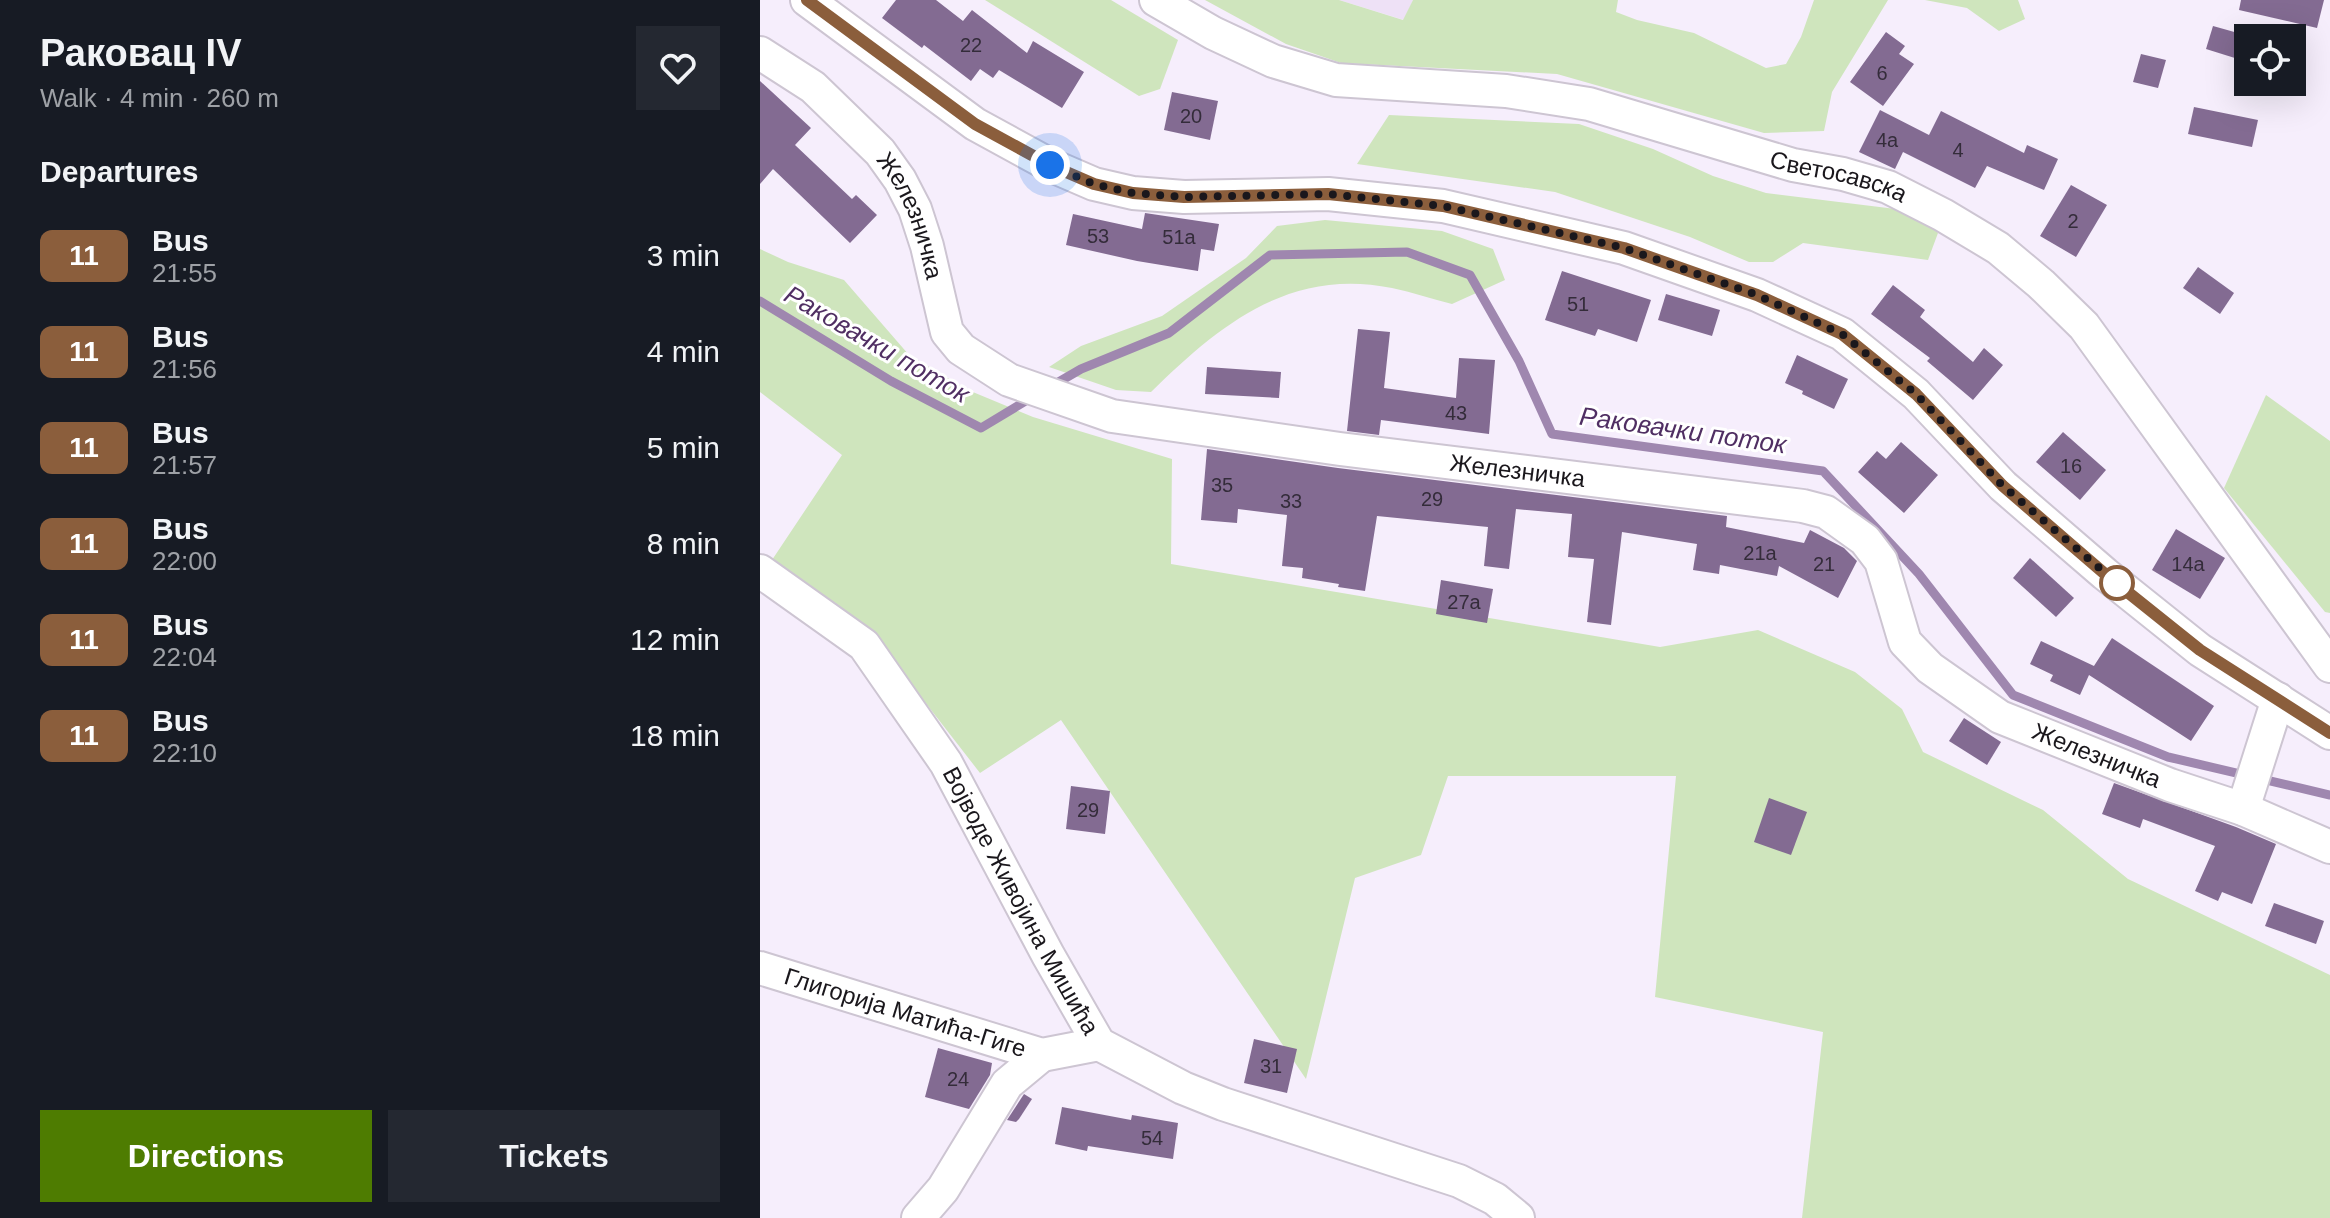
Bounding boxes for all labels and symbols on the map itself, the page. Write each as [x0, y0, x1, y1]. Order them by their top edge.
house number: 22 [960, 34, 982, 56]
house number: 6 [1876, 62, 1888, 84]
house number: 20 [1180, 105, 1202, 127]
house number: 4a [1876, 129, 1899, 151]
house number: 4 [1952, 139, 1964, 161]
your location [1030, 145, 1070, 185]
street label: Светосавска [1767, 145, 1912, 208]
street label: Железничка [872, 147, 948, 282]
house number: 2 [2067, 210, 2079, 232]
house number: 53 [1087, 225, 1109, 247]
house number: 51a [1162, 226, 1197, 248]
water label: Раковачки поток [779, 279, 976, 410]
house number: 51 [1567, 293, 1589, 315]
water label: Раковачки поток [1578, 401, 1790, 460]
house number: 43 [1445, 402, 1467, 424]
street label: Железничка [1448, 449, 1587, 492]
house number: 16 [2060, 455, 2082, 477]
house number: 35 [1211, 474, 1233, 496]
house number: 29 [1421, 488, 1443, 510]
house number: 33 [1280, 490, 1302, 512]
house number: 21a [1743, 542, 1778, 564]
house number: 21 [1813, 553, 1835, 575]
house number: 14a [2171, 553, 2206, 575]
unlabelled marker [2100, 566, 2134, 600]
house number: 27a [1447, 591, 1482, 613]
street label: Железничка [2029, 717, 2166, 793]
street label: Војводе Живојина Мишића [938, 762, 1105, 1040]
house number: 29 [1077, 799, 1099, 821]
street label: Глигорија Матића-Гиге [781, 962, 1030, 1062]
house number: 31 [1260, 1055, 1282, 1077]
house number: 24 [947, 1068, 969, 1090]
house number: 54 [1141, 1127, 1163, 1149]

